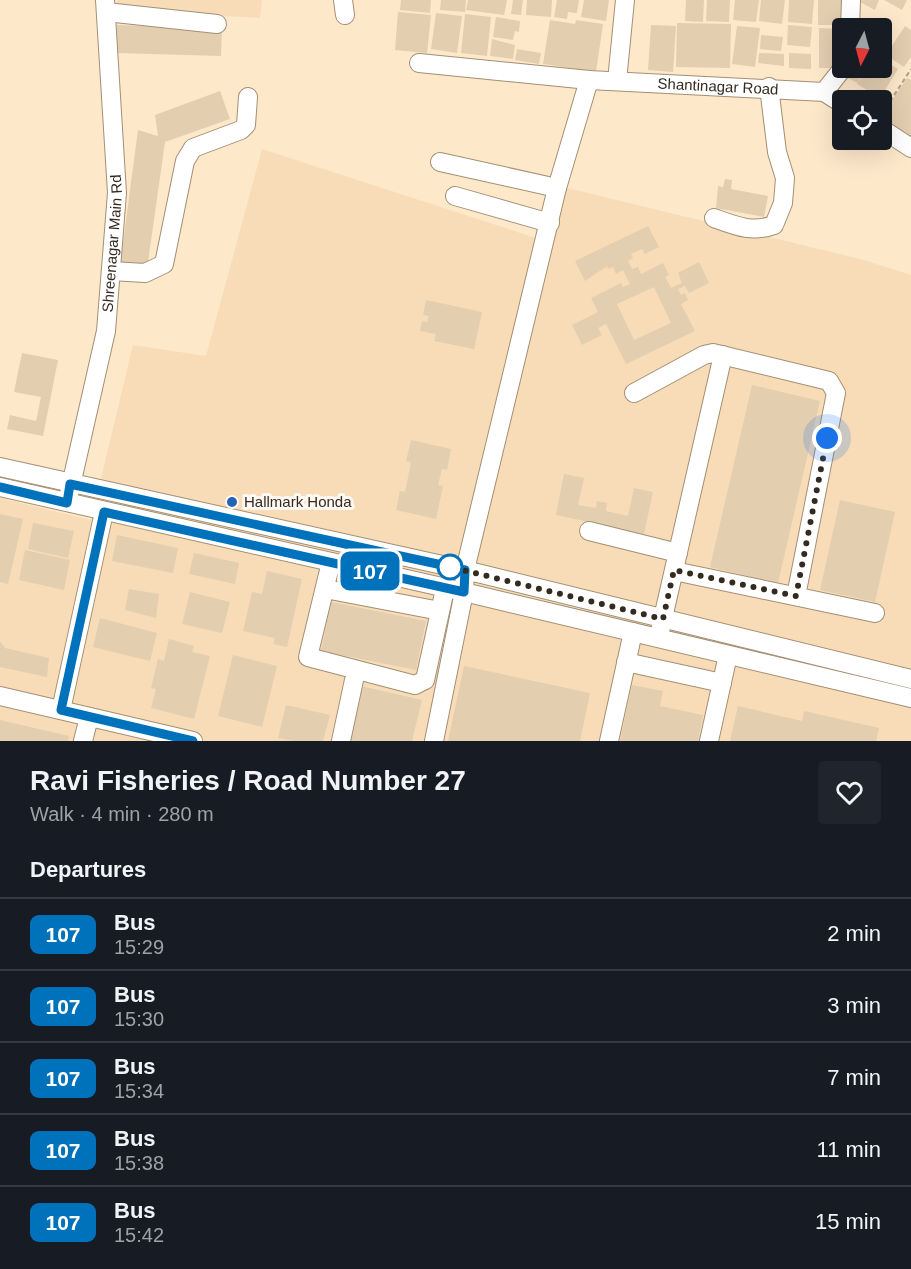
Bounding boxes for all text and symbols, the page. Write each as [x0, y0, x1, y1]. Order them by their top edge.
north arrow [832, 18, 892, 78]
map controls [832, 18, 892, 150]
street label: Shantinagar Road [657, 75, 779, 98]
button: locate [832, 90, 892, 150]
street label: Shreenagar Main Rd [99, 174, 125, 313]
your location [812, 423, 842, 453]
place label: Hallmark Honda [244, 493, 352, 510]
marker: Hallmark Honda [225, 495, 239, 509]
line badge: 107 [336, 552, 404, 590]
unlabelled marker [437, 554, 463, 580]
text: 107 [352, 560, 388, 583]
button: heart [818, 761, 881, 824]
text: Ravi Fisheries / Road Number 27 [30, 765, 466, 796]
text: Walk · 4 min · 280 m [30, 803, 214, 825]
text: Departures [30, 857, 146, 882]
text: Bus [114, 910, 156, 935]
text: 2 min [827, 921, 881, 946]
text: 107 [45, 923, 81, 946]
text: 15:29 [114, 936, 164, 958]
text: Bus [114, 982, 156, 1007]
text: 3 min [827, 993, 881, 1018]
text: 107 [45, 995, 81, 1018]
text: 15:30 [114, 1008, 164, 1030]
text: Bus [114, 1054, 156, 1079]
text: 7 min [827, 1065, 881, 1090]
text: 107 [45, 1067, 81, 1090]
text: 15:34 [114, 1080, 164, 1102]
text: Bus [114, 1126, 156, 1151]
text: 11 min [817, 1137, 881, 1162]
text: 107 [45, 1139, 81, 1162]
text: 15:38 [114, 1152, 164, 1174]
text: Bus [114, 1198, 156, 1223]
text: 15 min [815, 1209, 881, 1234]
text: 107 [45, 1211, 81, 1234]
text: 15:42 [114, 1224, 164, 1246]

